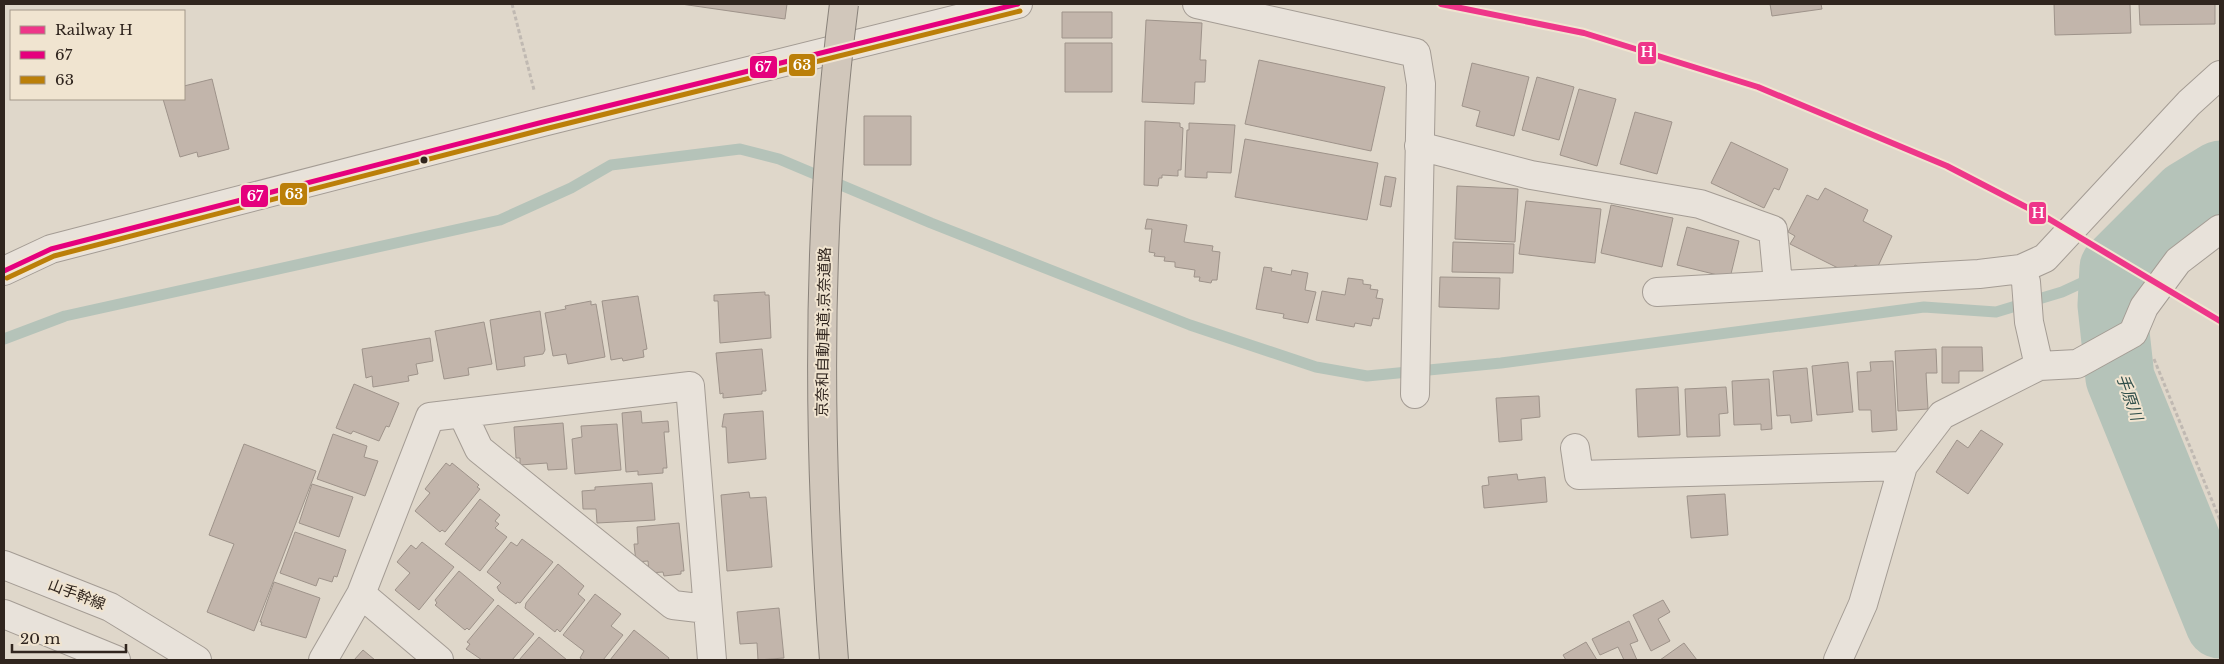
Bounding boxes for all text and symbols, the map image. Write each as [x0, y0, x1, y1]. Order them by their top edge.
legend [10, 10, 185, 100]
text: Railway H [55, 20, 133, 39]
line badge: H [1637, 41, 1657, 65]
text: H [1640, 43, 1654, 61]
text: 67 [55, 45, 73, 64]
line badge: 63 [788, 53, 816, 77]
line badge: 67 [749, 55, 778, 79]
text: 63 [793, 56, 811, 74]
text: 67 [755, 58, 772, 76]
text: 63 [55, 70, 74, 89]
unlabelled marker [419, 155, 429, 165]
line badge: 63 [279, 182, 308, 206]
line badge: 67 [240, 184, 269, 208]
text: 63 [285, 185, 303, 203]
text: 67 [247, 187, 264, 205]
line badge: H [2028, 201, 2047, 225]
text: H [2031, 204, 2045, 222]
street label: 京奈和自動車道;京奈道路 [812, 247, 834, 417]
water label: 手原川 [2113, 371, 2148, 425]
street label: 山手幹線 [46, 574, 108, 614]
scale bar [12, 622, 126, 654]
text: 20 m [20, 629, 60, 648]

